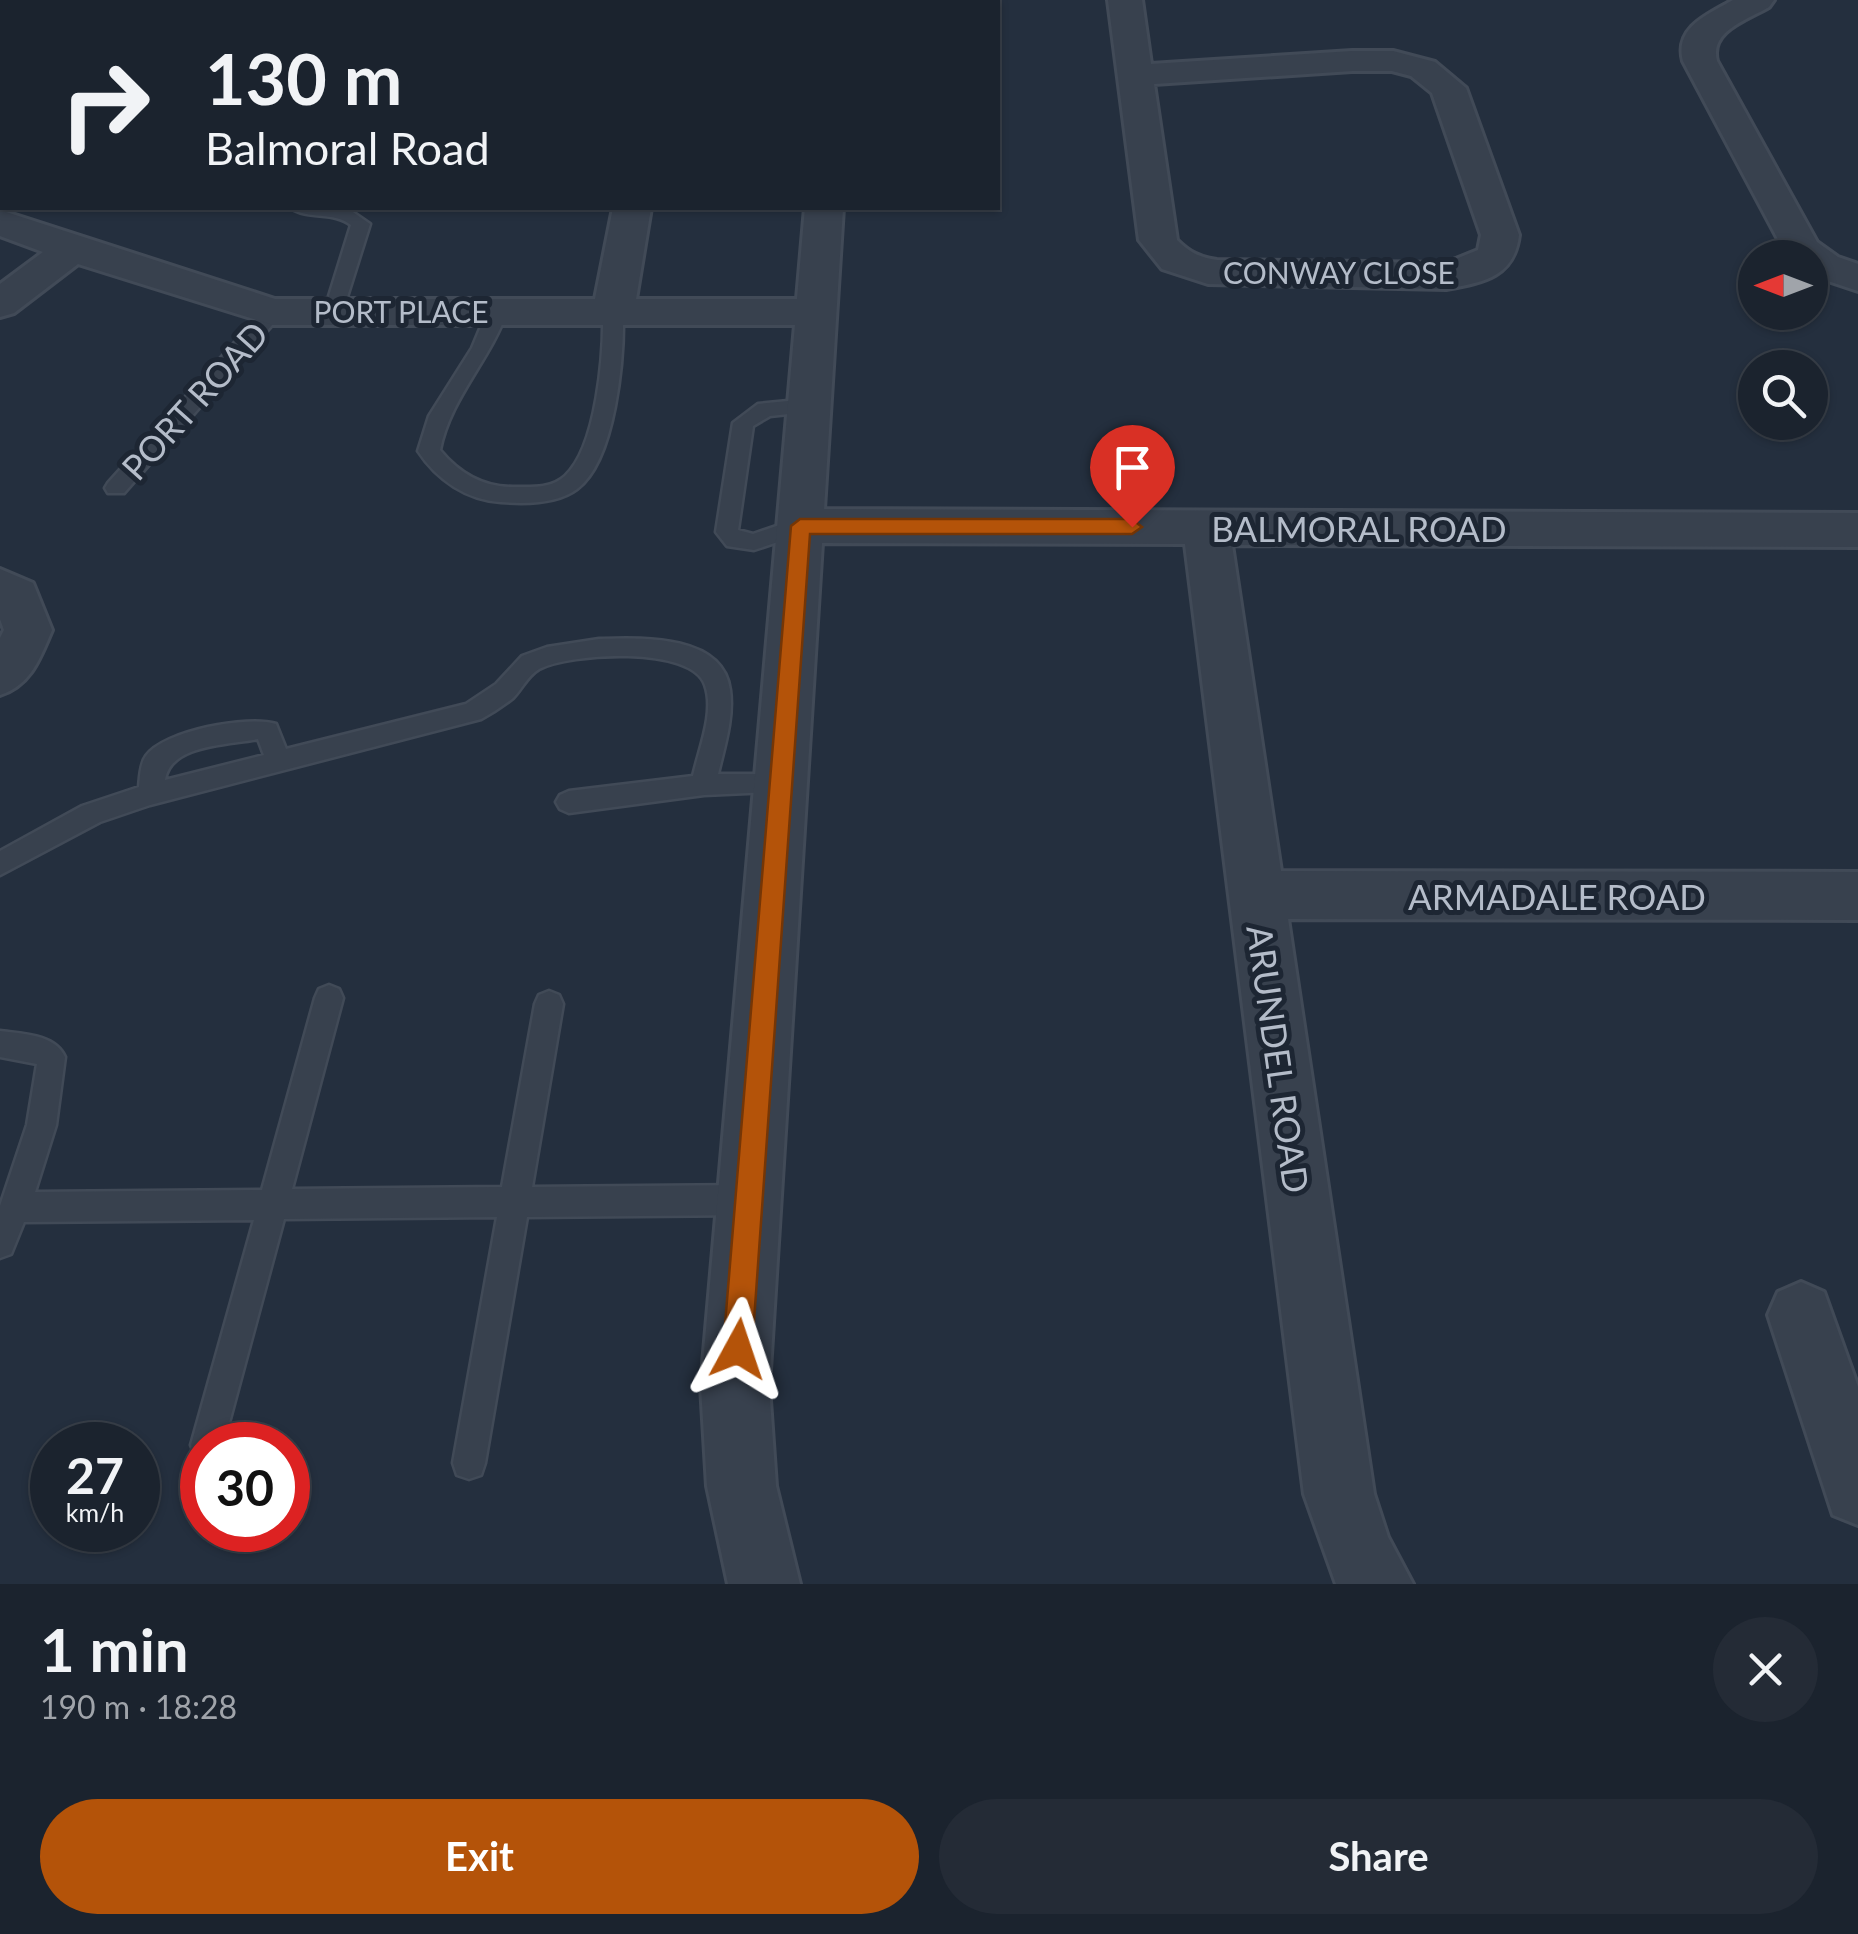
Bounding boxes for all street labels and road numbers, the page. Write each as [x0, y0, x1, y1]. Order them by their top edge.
street label: CONWAY CLOSE [1223, 254, 1455, 290]
street label: PORT PLACE [313, 293, 489, 329]
street label: PORT ROAD [112, 312, 276, 488]
street label: BALMORAL ROAD [1211, 507, 1507, 549]
street label: ARMADALE ROAD [1408, 875, 1706, 917]
street label: ARUNDEL ROAD [1239, 922, 1319, 1196]

